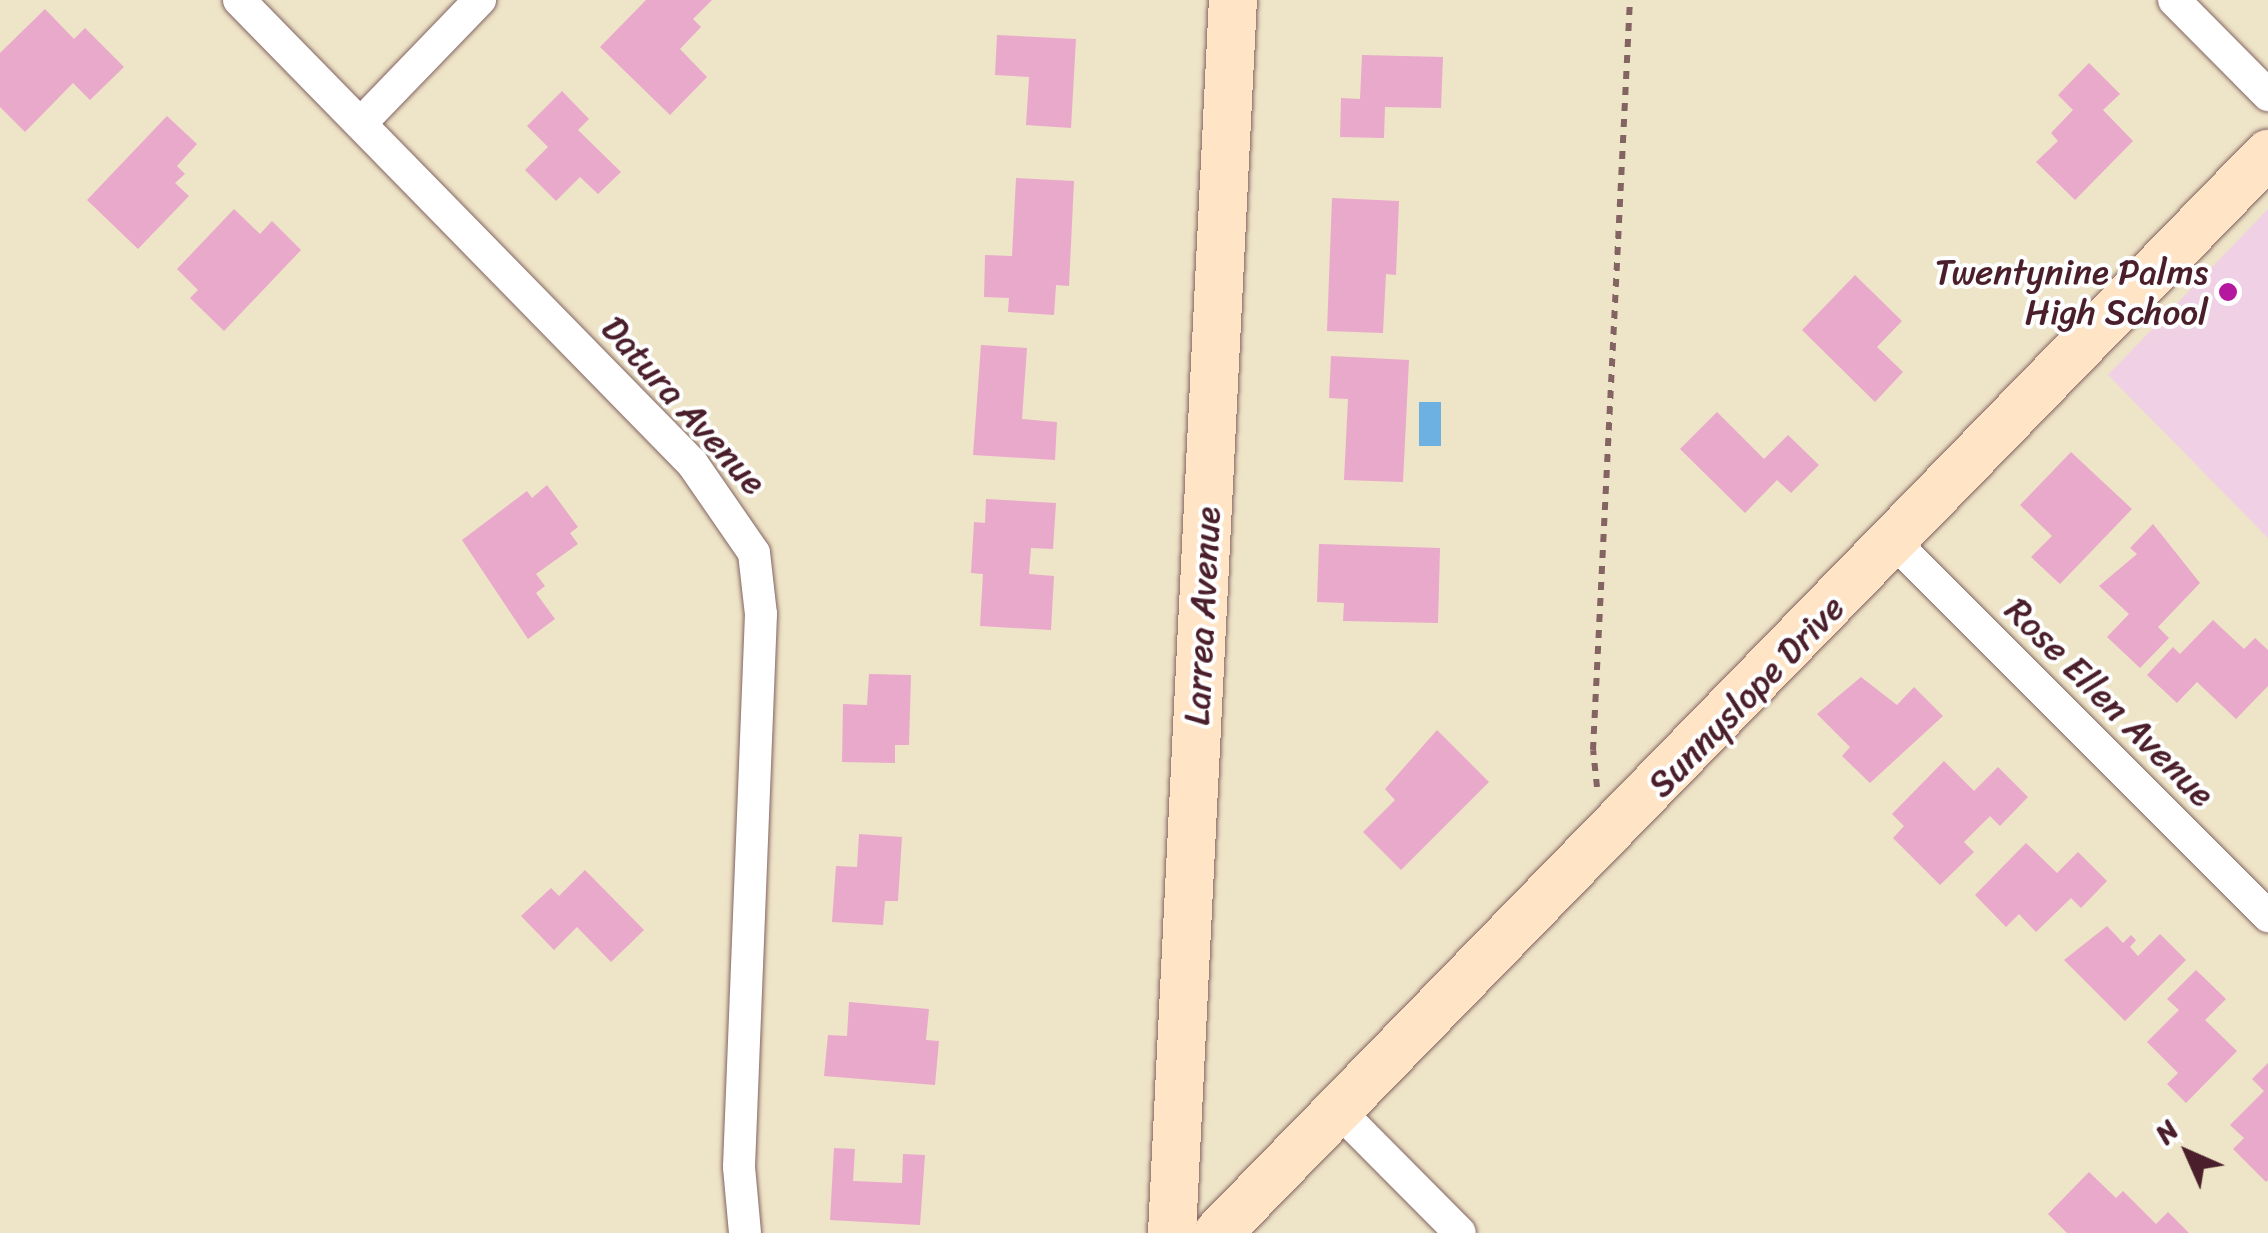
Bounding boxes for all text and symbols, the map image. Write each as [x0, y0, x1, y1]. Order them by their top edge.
place label: Twentynine Palms High School [1935, 251, 2208, 333]
marker: Twentynine Palms High School [2217, 281, 2239, 303]
street label: Datura Avenue [593, 307, 775, 503]
street label: Larrea Avenue [1175, 506, 1229, 726]
street label: Sunnyslope Drive [1639, 586, 1853, 806]
street label: Rose Ellen Avenue [1996, 588, 2224, 816]
north arrow [2138, 1103, 2238, 1203]
text: N [2142, 1107, 2191, 1156]

